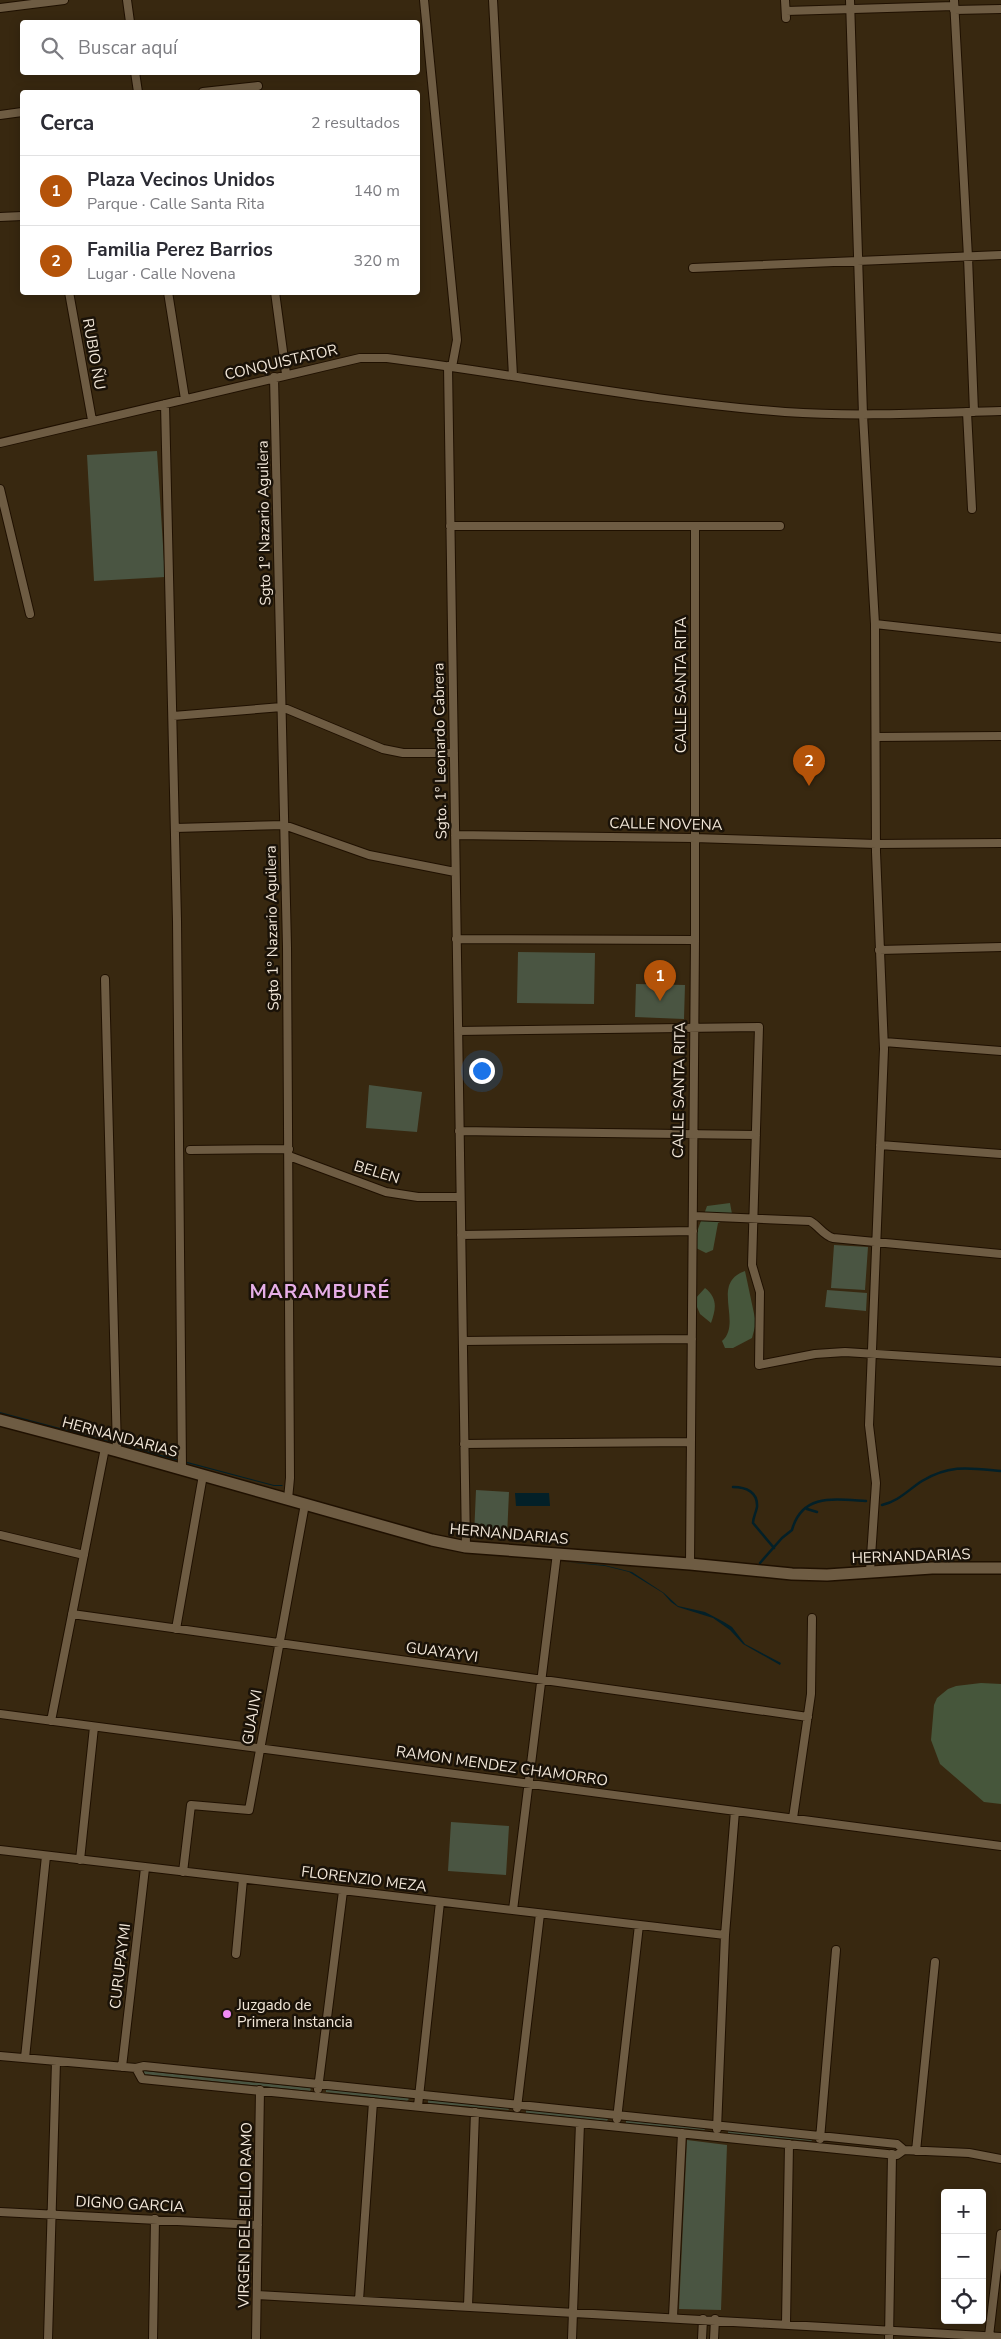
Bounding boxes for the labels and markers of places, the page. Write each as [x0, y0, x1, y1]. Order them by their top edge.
pin: 2 [793, 745, 825, 786]
pin: 1 [644, 960, 676, 1001]
place label: Juzgado de Primera Instancia [236, 1995, 353, 2032]
marker: Juzgado de Primera Instancia [221, 2008, 233, 2020]

